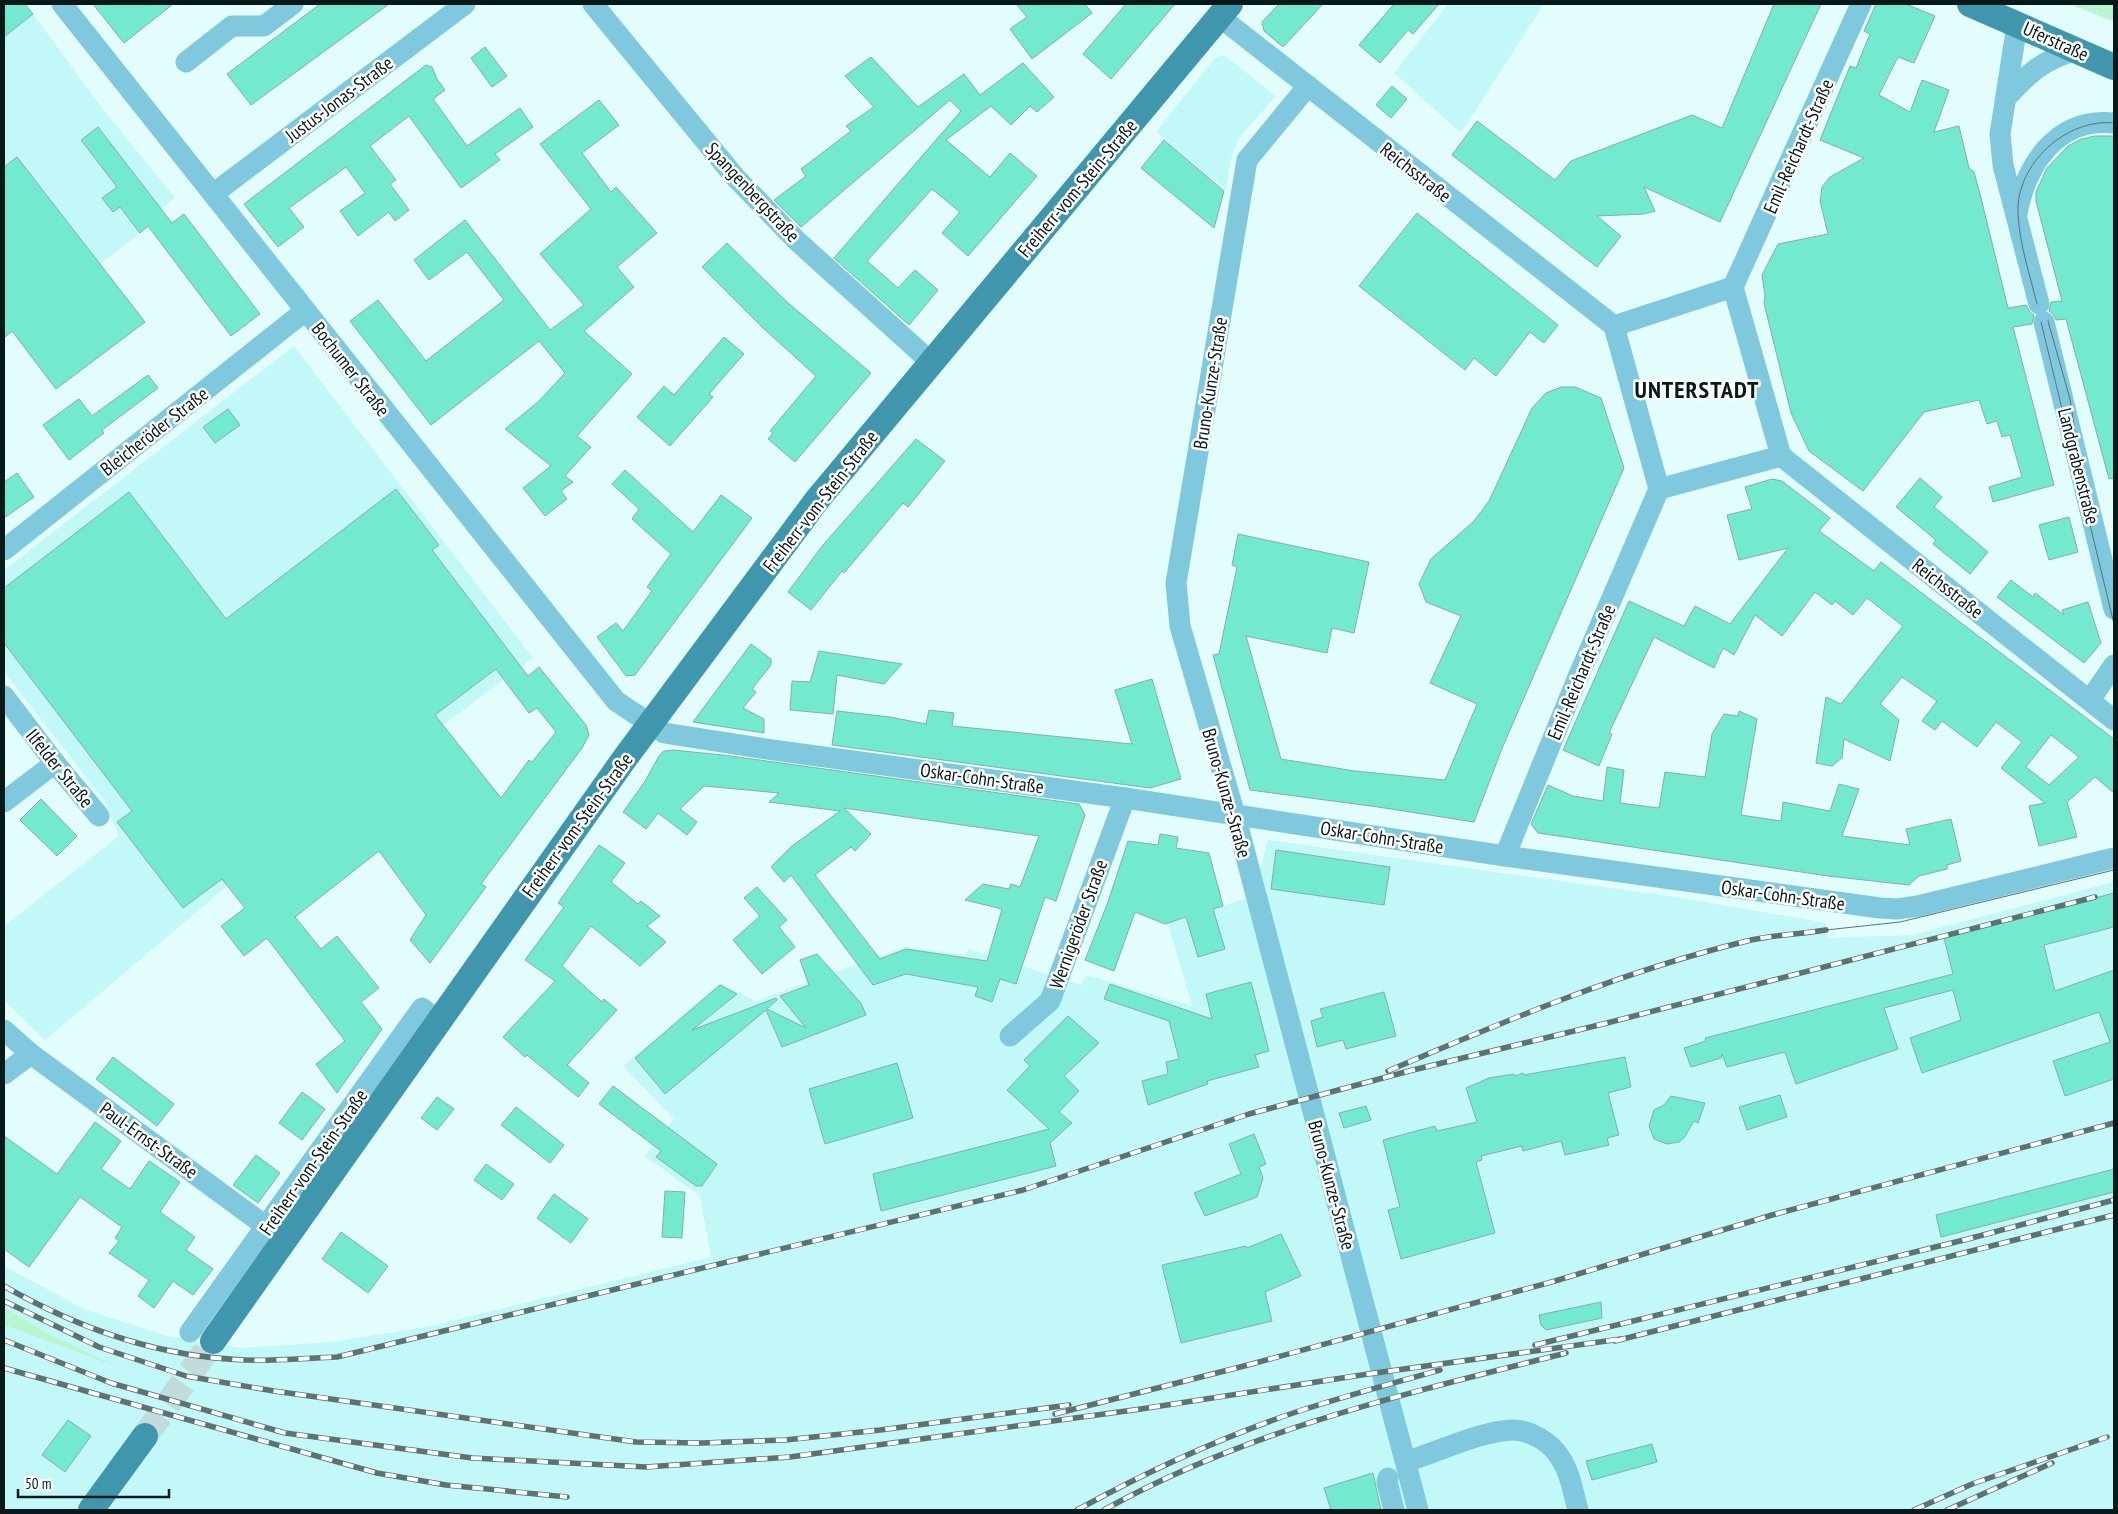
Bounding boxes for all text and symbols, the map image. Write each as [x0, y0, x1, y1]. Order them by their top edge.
street label: Uferstraße [2019, 16, 2093, 66]
street label: Justus-Jonas-Straße [280, 51, 398, 148]
street label: Emil-Reichardt-Straße [1758, 75, 1838, 217]
street label: Freiherr-vom-Stein-Straße [1012, 114, 1142, 262]
street label: Spangenbergstraße [701, 137, 805, 247]
street label: Reichsstraße [1376, 137, 1456, 207]
street label: Bruno-Kunze-Straße [1188, 315, 1232, 451]
street label: Bochumer Straße [307, 317, 395, 421]
district label: UNTERSTADT [1635, 374, 1759, 405]
street label: Bleicheröder Straße [95, 381, 213, 481]
street label: Landgrabenstraße [2053, 405, 2105, 527]
street label: Freiherr-vom-Stein-Straße [757, 425, 883, 577]
street label: Reichsstraße [1908, 553, 1988, 623]
street label: Emil-Reichardt-Straße [1542, 601, 1620, 743]
street label: Ilfelder Straße [21, 724, 99, 812]
street label: Bruno-Kunze-Straße [1197, 726, 1257, 861]
street label: Freiherr-vom-Stein-Straße [516, 748, 638, 902]
street label: Oskar-Cohn-Straße [919, 757, 1045, 799]
street label: Oskar-Cohn-Straße [1319, 815, 1445, 859]
street label: Wernigeröder Straße [1044, 856, 1113, 992]
street label: Oskar-Cohn-Straße [1720, 874, 1846, 916]
street label: Freiherr-vom-Stein-Straße [254, 1084, 373, 1240]
street label: Paul-Ernst-Straße [95, 1096, 203, 1184]
street label: Bruno-Kunze-Straße [1303, 1118, 1361, 1253]
scale bar [18, 1466, 169, 1498]
text: 50 m [25, 1474, 51, 1493]

